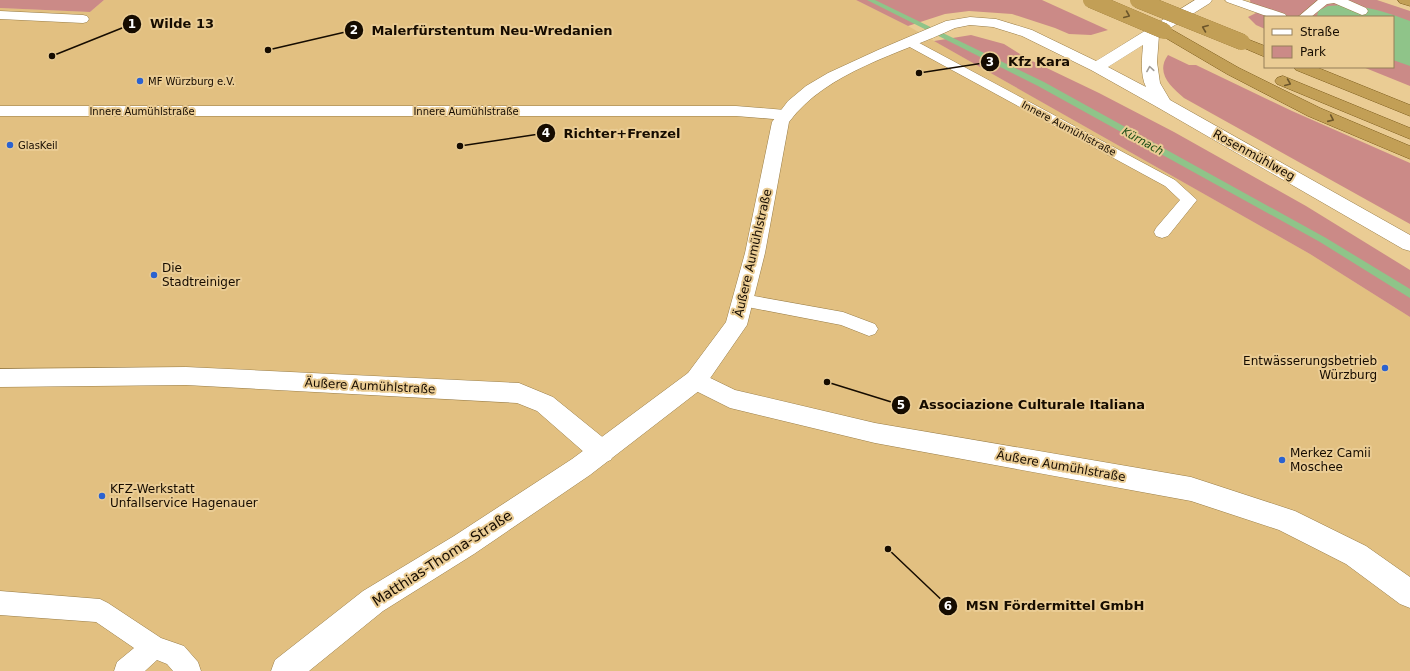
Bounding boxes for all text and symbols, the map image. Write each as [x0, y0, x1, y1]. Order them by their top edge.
one-way arrow [1123, 10, 1131, 18]
callout: Wilde 13 [122, 11, 222, 36]
text: Wilde 13 [150, 16, 214, 31]
legend [1264, 16, 1394, 68]
text: 1 [128, 17, 136, 31]
callout: Malerfürstentum Neu-Wredanien [344, 18, 621, 43]
text: 2 [350, 23, 358, 37]
text: Malerfürstentum Neu-Wredanien [371, 23, 613, 38]
one-way arrow [1202, 24, 1209, 32]
text: Straße [1300, 25, 1340, 39]
text: Park [1300, 45, 1326, 59]
callout: Kfz Kara [980, 49, 1078, 74]
text: Kfz Kara [1008, 54, 1070, 69]
text: 3 [986, 55, 994, 69]
one-way arrow [1146, 66, 1155, 72]
marker: MF Würzburg e.V. [135, 76, 145, 86]
place label: MF Würzburg e.V. [148, 76, 235, 87]
one-way arrow [1283, 78, 1291, 86]
street label: Innere Aumühlstraße [1020, 99, 1118, 158]
street label: Innere Aumühlstraße [89, 106, 195, 117]
street label: Innere Aumühlstraße [413, 106, 519, 117]
one-way arrow [1327, 114, 1334, 122]
callout: Richter+Frenzel [536, 121, 689, 146]
water label: Kürnach [1120, 125, 1166, 158]
text: 4 [542, 126, 550, 140]
text: Richter+Frenzel [563, 126, 681, 141]
street label: Rosenmühlweg [1211, 127, 1297, 183]
marker: GlasKeil [5, 140, 15, 150]
place label: GlasKeil [18, 140, 58, 151]
street label: Äußere Aumühlstraße [730, 187, 775, 318]
place label: Die Stadtreiniger [162, 261, 240, 289]
marker: Die Stadtreiniger [149, 270, 159, 280]
place label: Entwässerungsbetrieb Würzburg [1243, 354, 1377, 382]
marker: Entwässerungsbetrieb Würzburg [1380, 363, 1390, 373]
street label: Äußere Aumühlstraße [304, 375, 436, 396]
callout: Associazione Culturale Italiana [891, 392, 1153, 417]
text: Associazione Culturale Italiana [919, 397, 1145, 412]
text: 5 [897, 398, 905, 412]
place label: Merkez Camii Moschee [1290, 446, 1371, 474]
street label: Äußere Aumühlstraße [995, 447, 1127, 484]
marker: Merkez Camii Moschee [1277, 455, 1287, 465]
place label: KFZ-Werkstatt Unfallservice Hagenauer [110, 482, 258, 510]
marker: KFZ-Werkstatt Unfallservice Hagenauer [97, 491, 107, 501]
street label: Matthias-Thoma-Straße [369, 507, 515, 609]
callout: MSN Fördermittel GmbH [938, 593, 1153, 618]
text: MSN Fördermittel GmbH [966, 598, 1144, 613]
text: 6 [944, 599, 952, 613]

